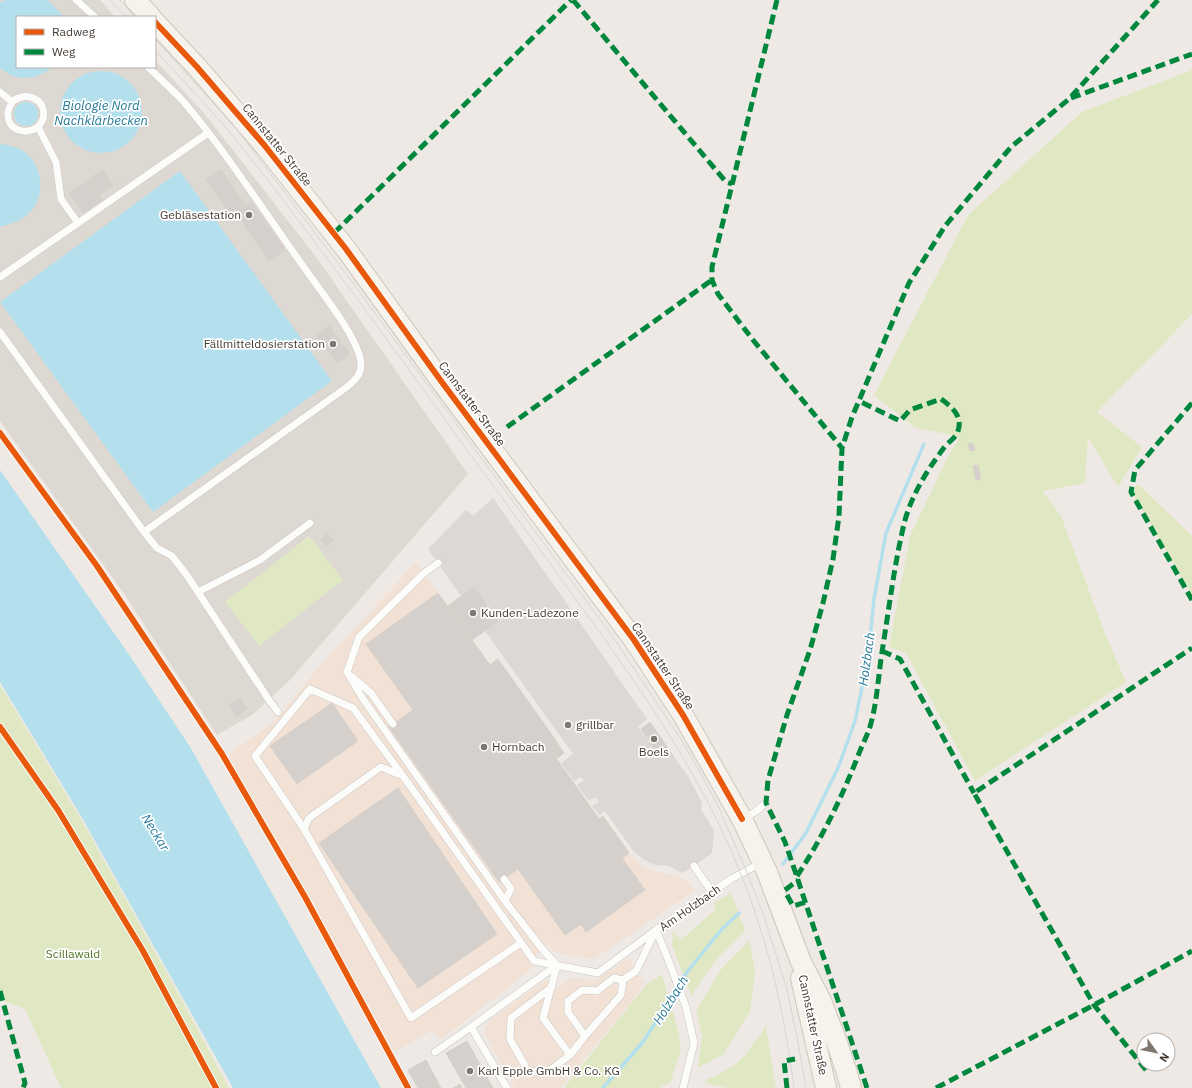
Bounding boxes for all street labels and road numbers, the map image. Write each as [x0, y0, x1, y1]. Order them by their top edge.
street label: Cannstatter Straße [239, 100, 316, 189]
street label: Cannstatter Straße [436, 358, 509, 449]
street label: Cannstatter Straße [629, 619, 698, 713]
street label: Am Holzbach [656, 881, 723, 934]
street label: Cannstatter Straße [796, 973, 832, 1077]

